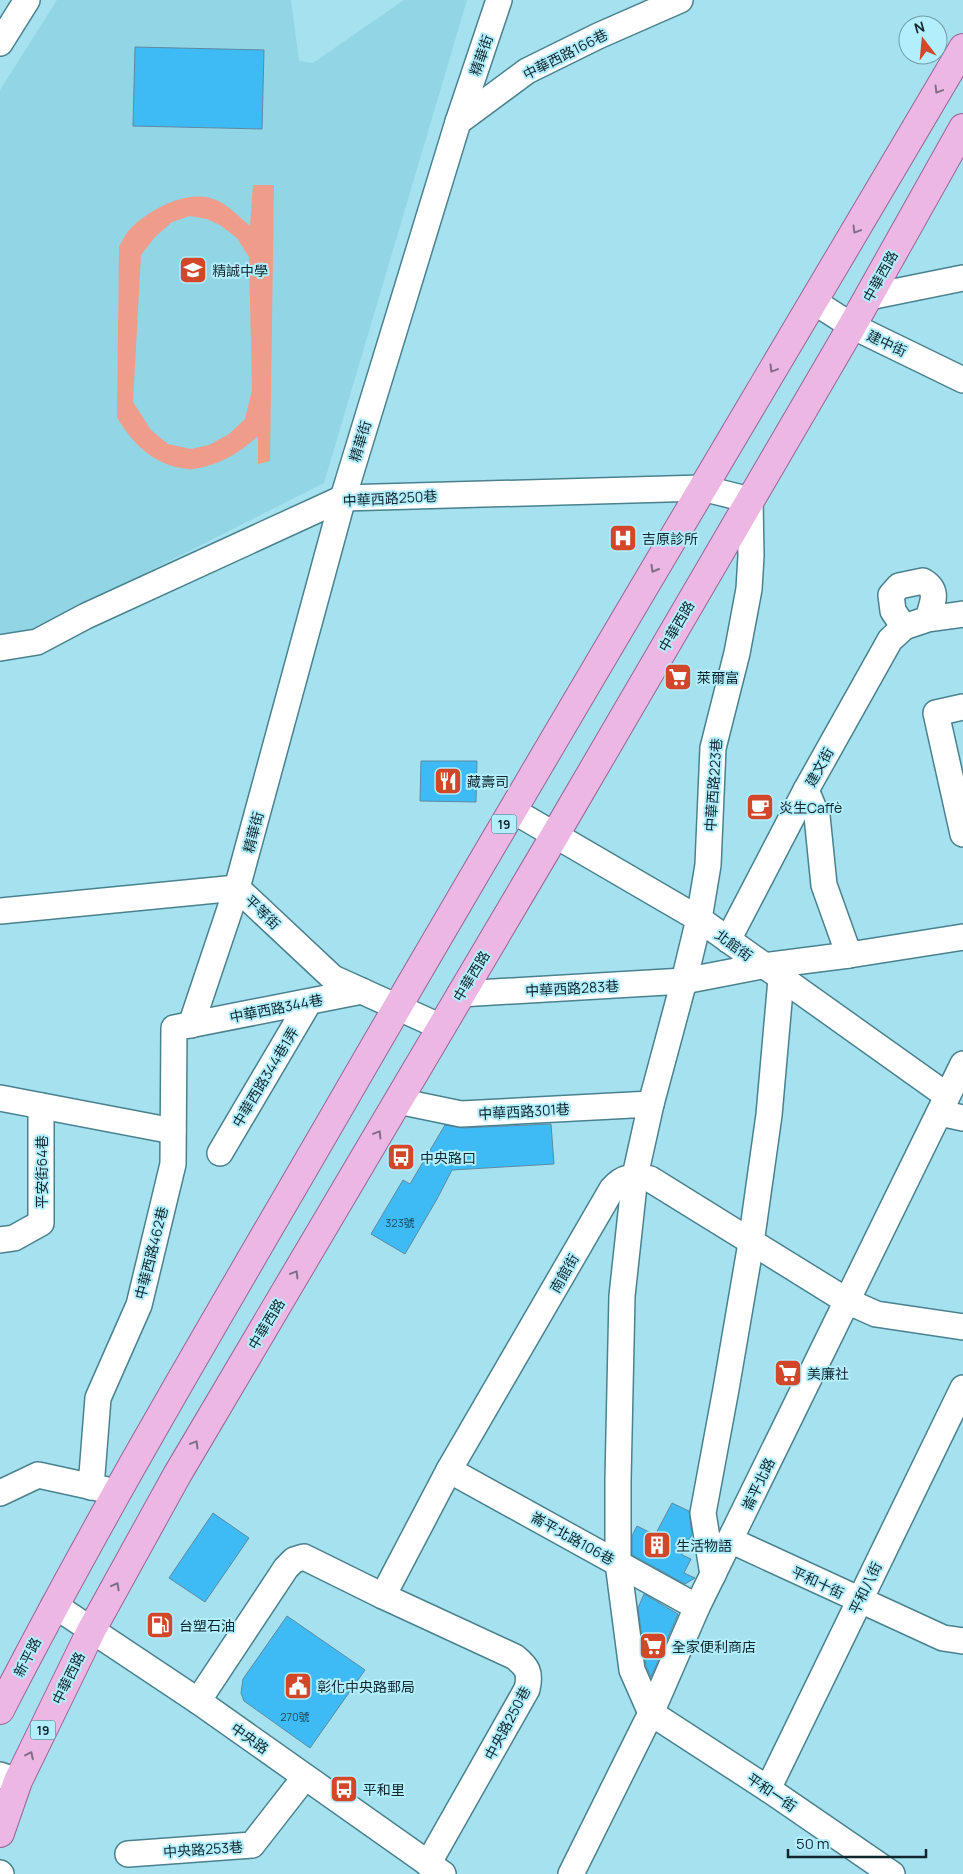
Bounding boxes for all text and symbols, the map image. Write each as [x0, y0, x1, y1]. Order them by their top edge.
north arrow [898, 15, 948, 65]
text: N [912, 17, 927, 38]
street label: 中華西路166巷 [519, 24, 611, 84]
street label: 精華街 [465, 32, 497, 78]
one-way arrow [935, 84, 945, 93]
one-way arrow [852, 224, 862, 233]
street label: 中華西路 [858, 247, 902, 305]
school or university icon: 精誠中學 [178, 255, 208, 285]
place label: 精誠中學 [212, 261, 268, 280]
street label: 建中街 [864, 326, 910, 360]
one-way arrow [769, 364, 779, 373]
street label: 精華街 [345, 418, 375, 464]
street label: 中華西路250巷 [342, 486, 438, 510]
hospital icon: 吉原診所 [608, 523, 638, 553]
place label: 吉原診所 [642, 529, 698, 548]
one-way arrow [650, 564, 660, 573]
street label: 中華西路 [654, 597, 698, 655]
supermarket icon: 萊爾富 [663, 662, 693, 692]
place label: 萊爾富 [697, 668, 739, 687]
street label: 中華西路223巷 [700, 738, 726, 832]
street label: 建文街 [801, 744, 837, 790]
restaurant icon: 藏壽司 [433, 766, 463, 796]
place label: 藏壽司 [467, 772, 509, 791]
cafe icon: 炎生Caffè [745, 792, 775, 822]
place label: 炎生Caffè [779, 798, 842, 817]
street label: 精華街 [238, 809, 268, 855]
road number: 19 [492, 814, 516, 834]
street label: 平等街 [241, 891, 285, 933]
street label: 北館街 [711, 925, 757, 965]
street label: 中華西路 [448, 947, 494, 1005]
street label: 中華西路283巷 [525, 976, 619, 1000]
street label: 中華西路344巷 [228, 990, 324, 1026]
street label: 中華西路344巷1弄 [228, 1023, 302, 1131]
street label: 中華西路301巷 [478, 1099, 570, 1123]
one-way arrow [372, 1131, 382, 1140]
street label: 平安街64巷 [32, 1136, 51, 1208]
bus stop icon: 中央路口 [386, 1142, 416, 1172]
place label: 中央路口 [420, 1148, 476, 1167]
street label: 中華西路462巷 [130, 1205, 172, 1301]
house number: 323號 [385, 1215, 415, 1230]
street label: 南館街 [545, 1250, 583, 1296]
one-way arrow [289, 1270, 299, 1279]
street label: 中華西路 [243, 1295, 289, 1353]
supermarket icon: 美廉社 [773, 1358, 803, 1388]
place label: 美廉社 [807, 1364, 849, 1383]
one-way arrow [188, 1440, 198, 1449]
street label: 崙平北路 [737, 1455, 779, 1513]
street label: 崙平北路106巷 [528, 1507, 618, 1569]
building icon: 生活物語 [642, 1530, 672, 1560]
place label: 生活物語 [676, 1536, 732, 1555]
street label: 平和八街 [844, 1559, 886, 1617]
street label: 平和十街 [789, 1562, 847, 1602]
one-way arrow [109, 1582, 119, 1591]
fuel station icon: 台塑石油 [145, 1610, 175, 1640]
place label: 台塑石油 [179, 1616, 235, 1635]
supermarket icon: 全家便利商店 [638, 1631, 668, 1661]
street label: 新平路 [9, 1634, 45, 1680]
place label: 全家便利商店 [672, 1637, 756, 1656]
street label: 中華西路 [47, 1649, 89, 1707]
public building icon: 彰化中央路郵局 [283, 1671, 313, 1701]
place label: 彰化中央路郵局 [317, 1677, 415, 1696]
street label: 中央路250巷 [480, 1683, 534, 1763]
house number: 270號 [280, 1709, 310, 1724]
street label: 中央路 [227, 1718, 273, 1758]
road number: 19 [30, 1720, 56, 1740]
one-way arrow [24, 1751, 35, 1760]
street label: 平和一街 [743, 1768, 801, 1816]
bus stop icon: 平和里 [329, 1774, 359, 1804]
place label: 平和里 [363, 1780, 405, 1799]
scale bar [788, 1826, 926, 1858]
text: 50 m [796, 1833, 830, 1854]
street label: 中央路253巷 [163, 1837, 243, 1861]

